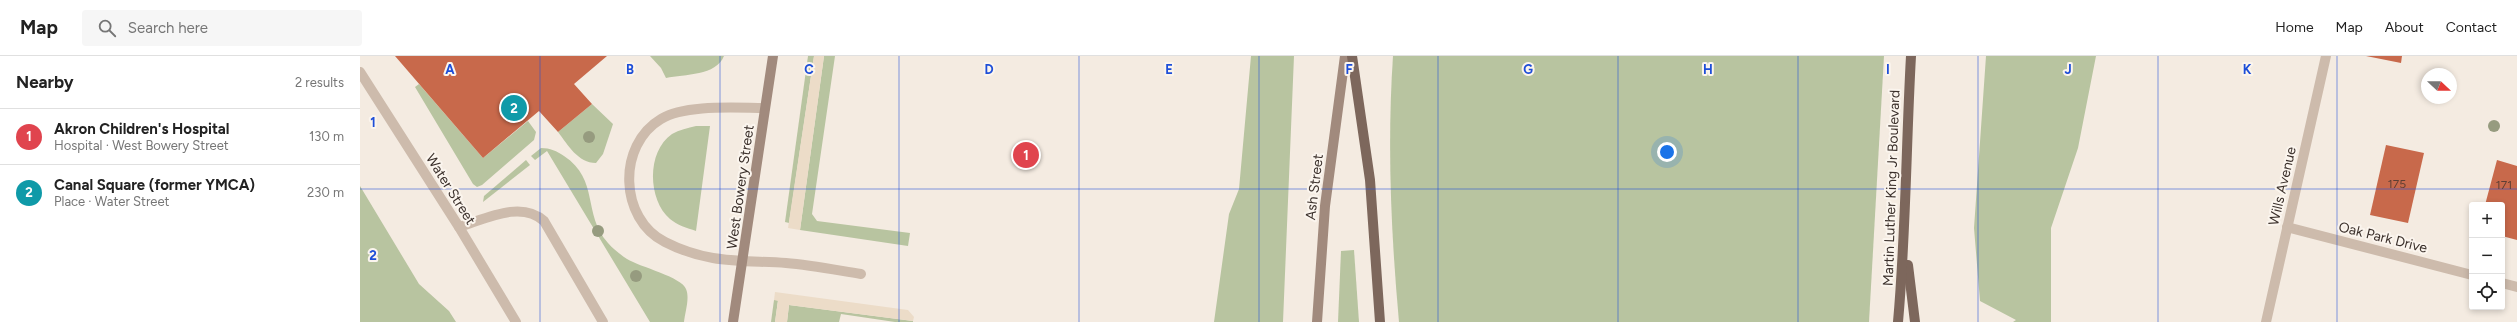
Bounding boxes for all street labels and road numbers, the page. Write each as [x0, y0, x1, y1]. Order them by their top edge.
street label: Martin Luther King Jr Boulevard [1880, 90, 1903, 286]
street label: West Bowery Street [723, 124, 758, 250]
street label: Wills Avenue [2265, 145, 2300, 227]
street label: Water Street [422, 151, 479, 228]
street label: Ash Street [1302, 153, 1327, 221]
street label: Oak Park Drive [2337, 218, 2429, 257]

